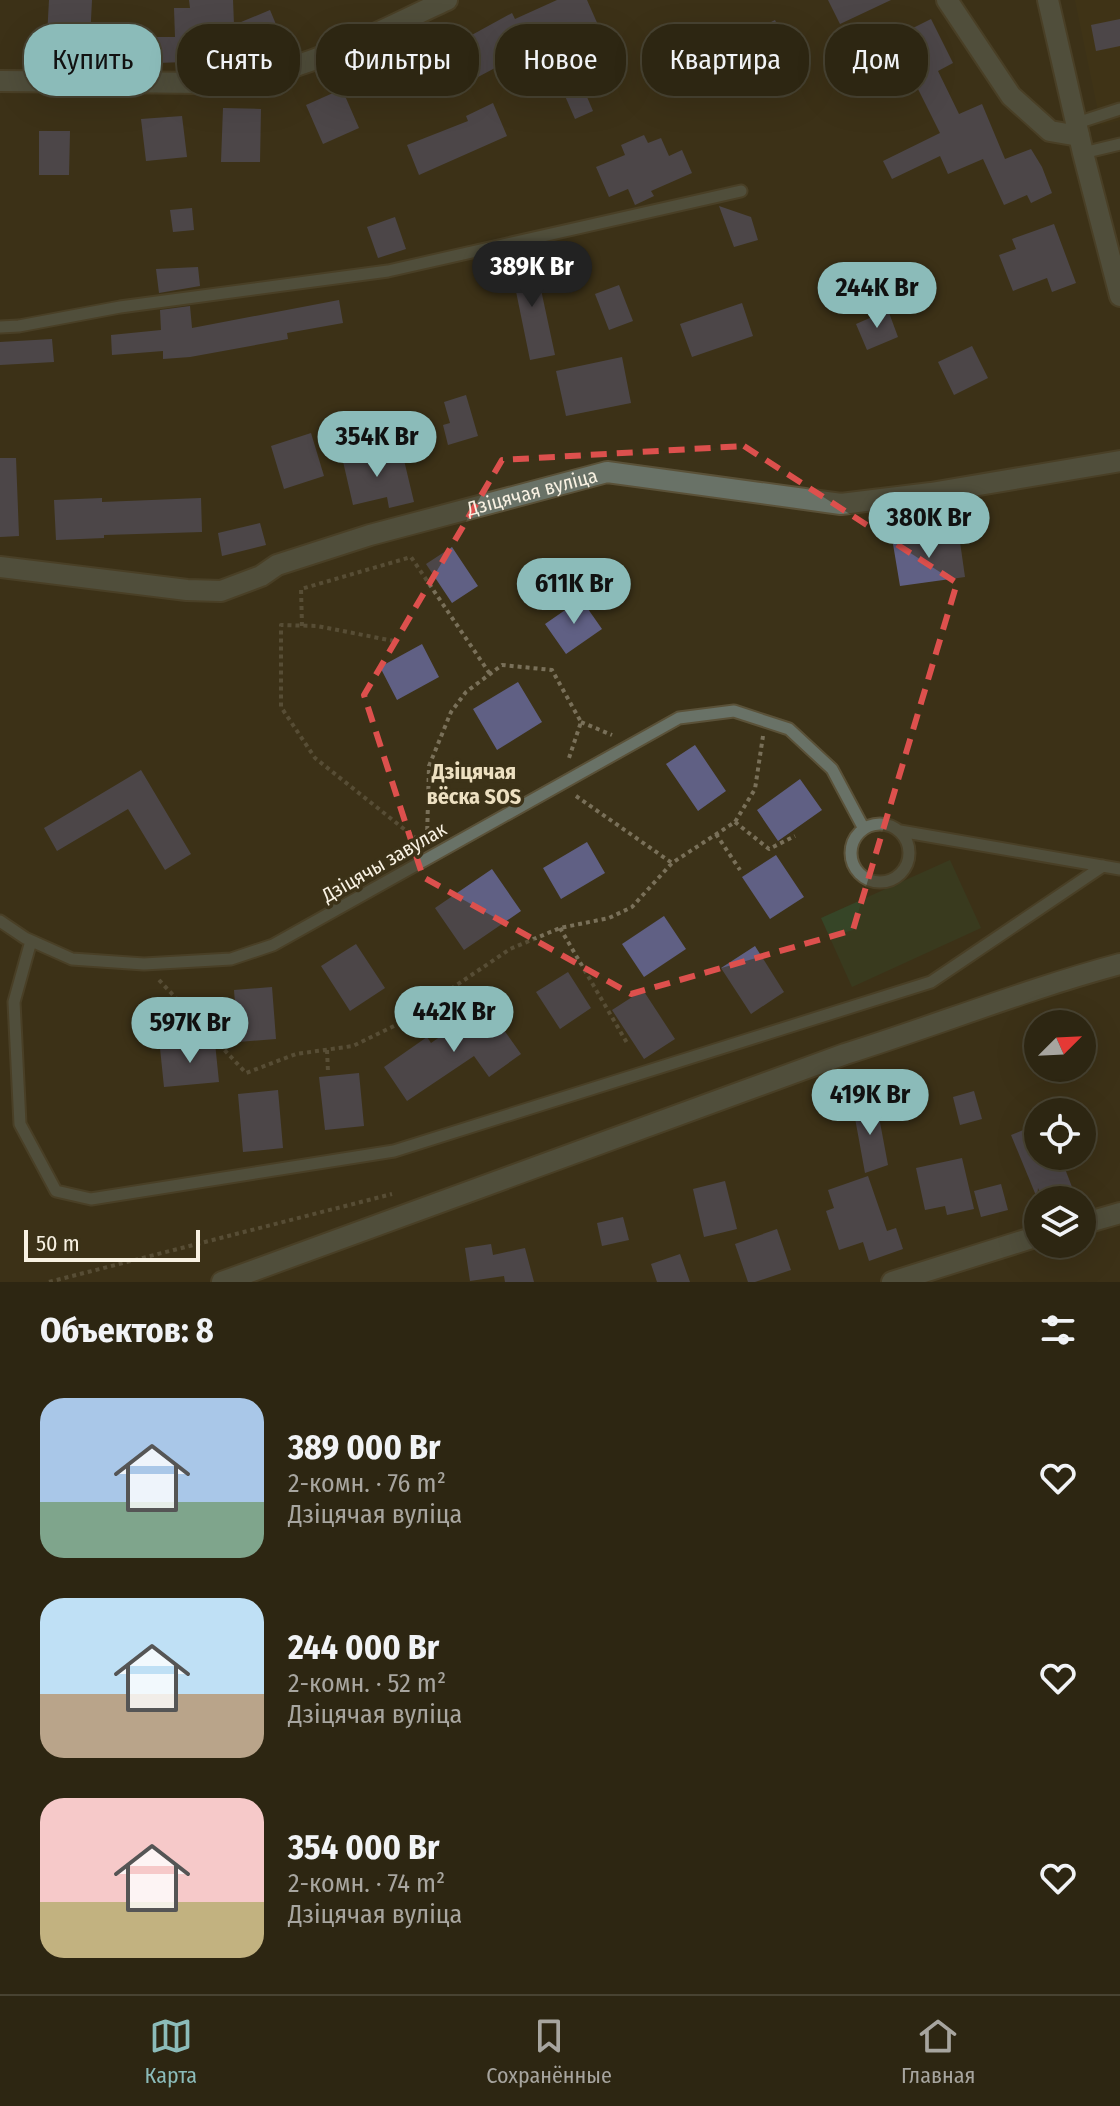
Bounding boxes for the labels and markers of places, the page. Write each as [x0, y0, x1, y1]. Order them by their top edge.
pin: 389K Br [458, 241, 606, 309]
pin: 244K Br [803, 262, 951, 330]
pin: 354K Br [303, 411, 451, 479]
pin: 380K Br [855, 492, 1003, 560]
pin: 611K Br [500, 558, 648, 626]
pin: 442K Br [380, 986, 528, 1054]
pin: 597K Br [116, 997, 264, 1065]
pin: 419K Br [796, 1069, 944, 1137]

